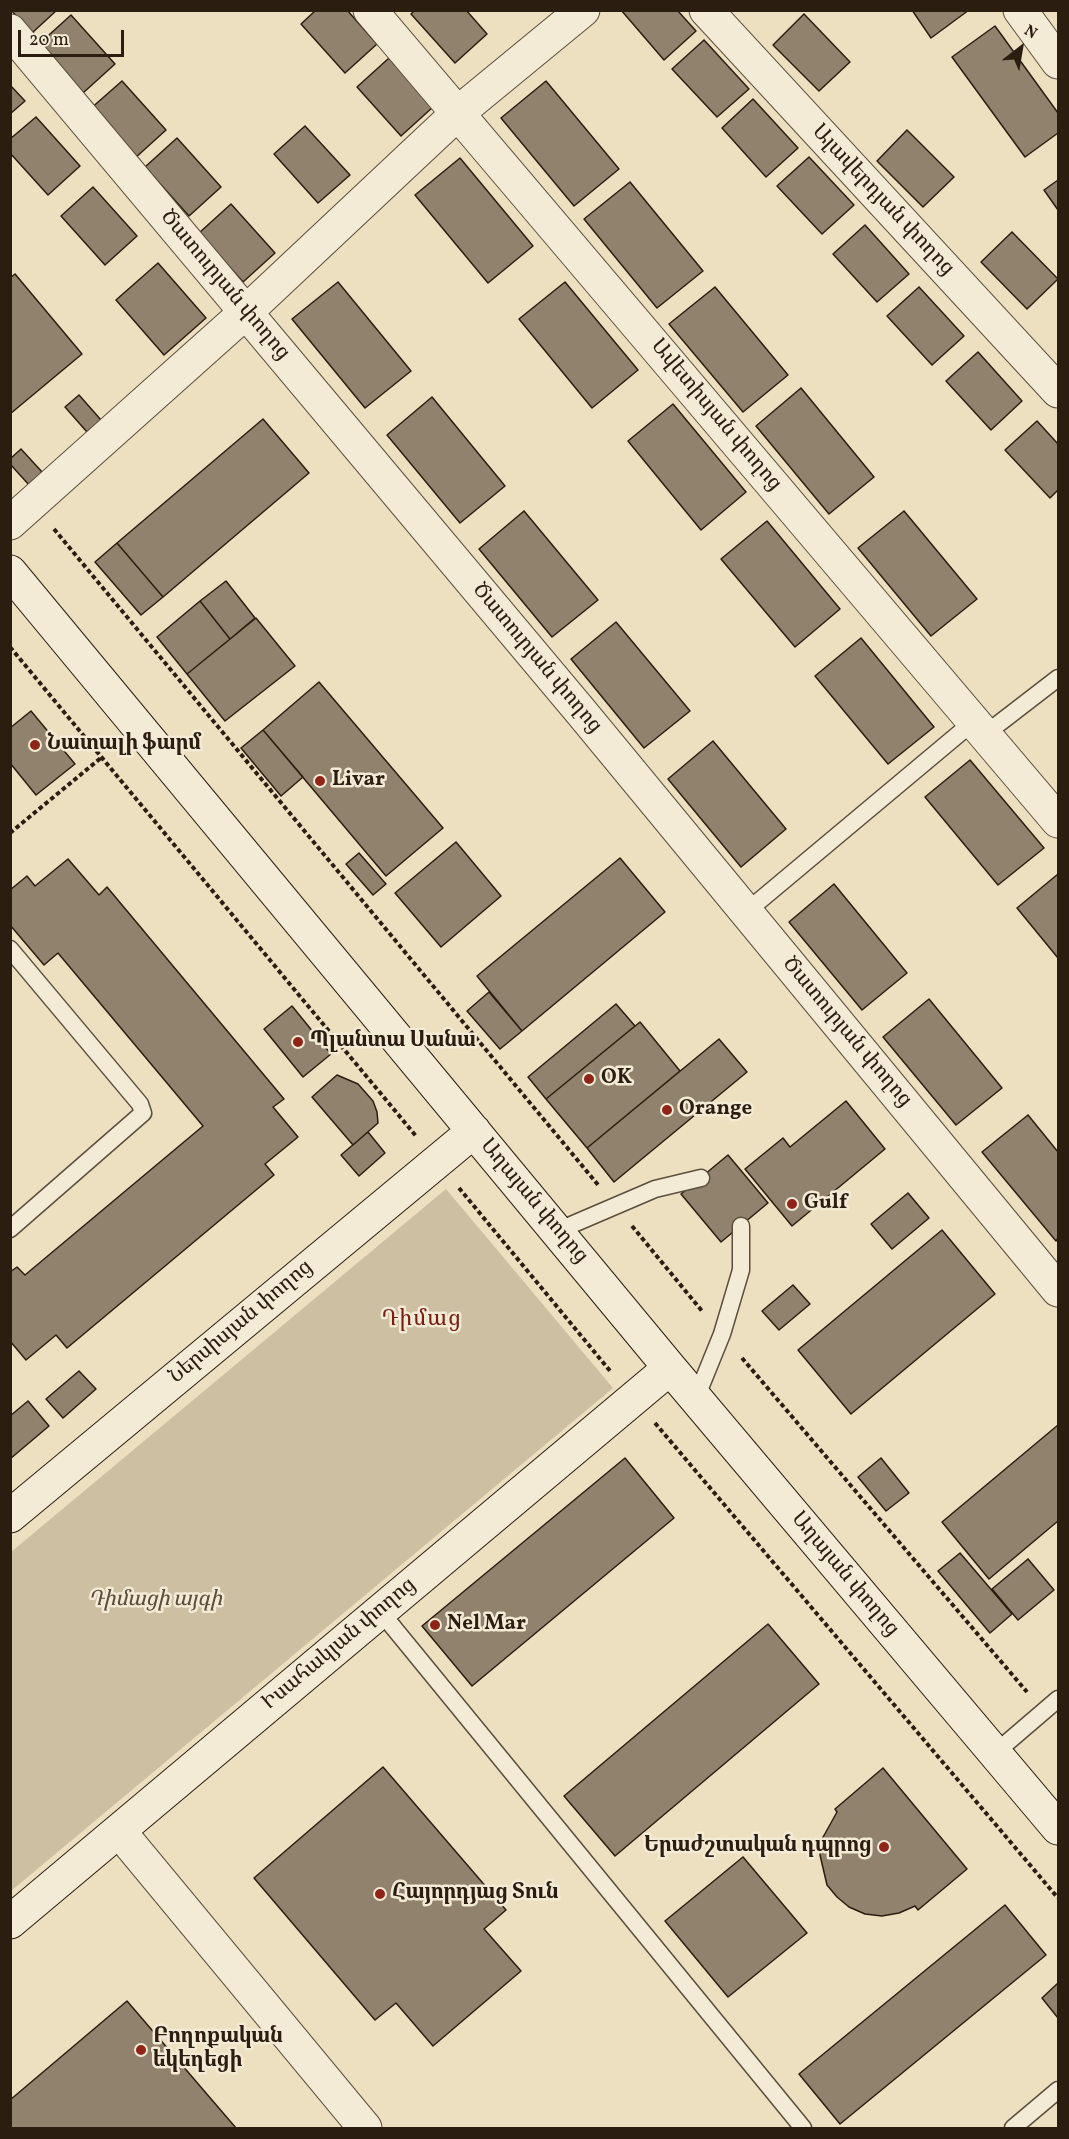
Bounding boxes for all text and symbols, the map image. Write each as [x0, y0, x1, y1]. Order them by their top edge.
scale bar [21, 18, 128, 56]
north arrow [991, 18, 1051, 78]
text: N [1020, 20, 1041, 45]
text: 20 m [29, 28, 69, 53]
street label: Ալավերդյան փողոց [805, 120, 959, 282]
street label: Ծատուրյան փողոց [154, 206, 294, 366]
street label: Ավետիսյան փողոց [644, 335, 786, 497]
street label: Ծատուրյան փողոց [466, 579, 606, 739]
place label: Նատալի ֆարմ [47, 732, 201, 758]
marker: Նատալի ֆարմ [28, 738, 42, 752]
place label: Livar [332, 768, 385, 794]
marker: Livar [313, 774, 327, 788]
street label: Ծատուրյան փողոց [776, 953, 916, 1113]
place label: Պլանտա Սանա [310, 1029, 476, 1055]
marker: Պլանտա Սանա [291, 1035, 305, 1049]
place label: OK [601, 1066, 632, 1092]
marker: OK [582, 1072, 596, 1086]
place label: Orange [679, 1097, 752, 1123]
marker: Orange [660, 1103, 674, 1117]
street label: Աղայան փողոց [474, 1135, 592, 1269]
place label: Gulf [804, 1191, 847, 1217]
marker: Gulf [785, 1197, 799, 1211]
street label: Ներսիսյան փողոց [165, 1256, 319, 1390]
district label: Դիմաց [382, 1308, 462, 1334]
street label: Աղայան փողոց [785, 1508, 903, 1642]
street label: Իսահակյան փողոց [258, 1573, 422, 1717]
park label: Դիմացի այգի [88, 1588, 222, 1614]
place label: Nel Mar [447, 1612, 526, 1638]
marker: Nel Mar [428, 1618, 442, 1632]
place label: Երաժշտական դպրոց [644, 1834, 872, 1860]
marker: Երաժշտական դպրոց [877, 1840, 891, 1854]
place label: Հայորդյաց Տուն [392, 1881, 559, 1907]
marker: Հայորդյաց Տուն [373, 1887, 387, 1901]
place label: Բողոքական եկեղեցի [153, 2025, 283, 2075]
marker: Բողոքական եկեղեցի [134, 2043, 148, 2057]

